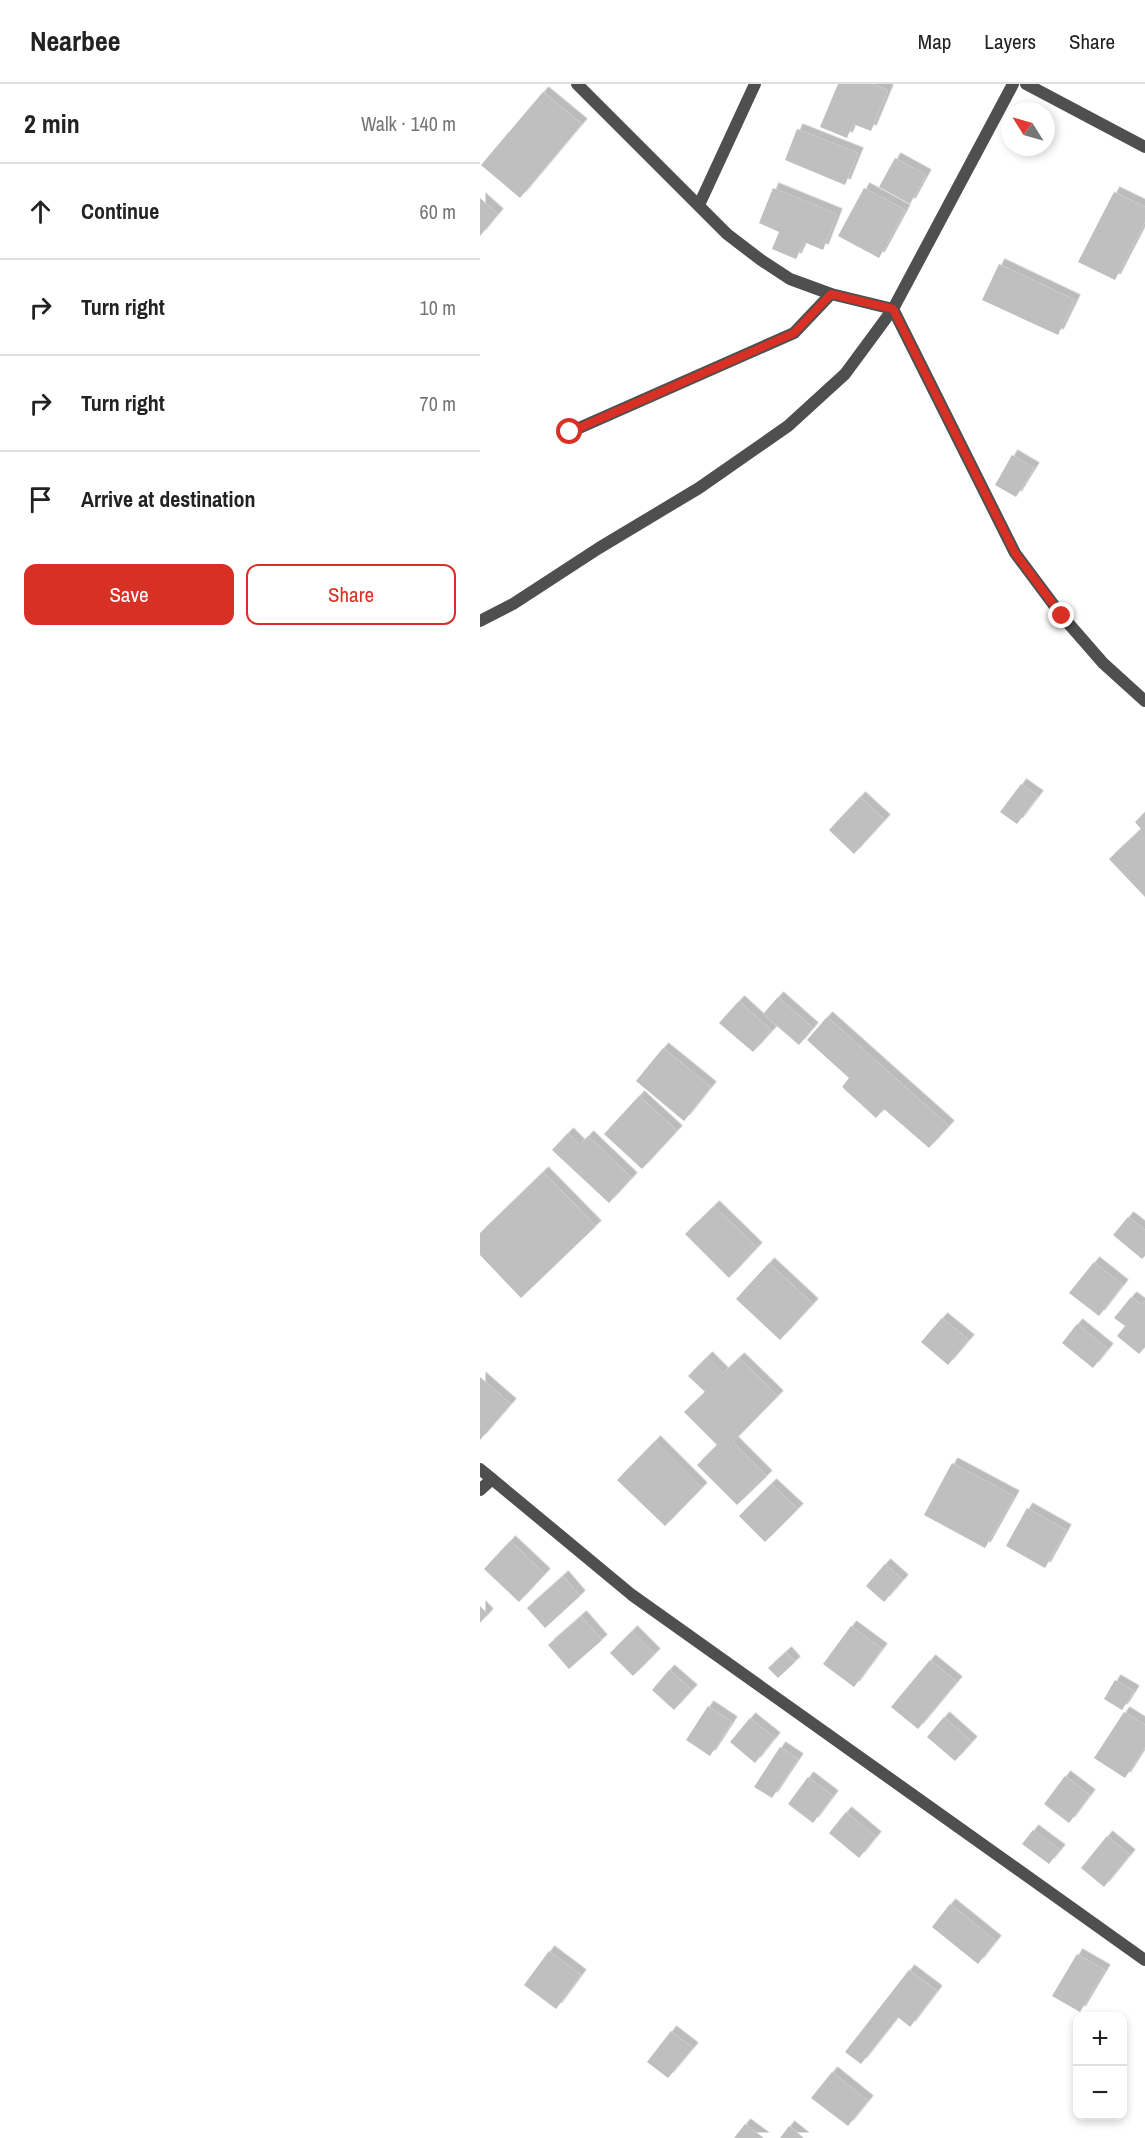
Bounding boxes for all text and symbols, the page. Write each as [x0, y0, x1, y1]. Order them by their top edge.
text: Nearbee [30, 22, 121, 60]
text: Map [918, 27, 951, 56]
text: Layers [984, 27, 1036, 56]
text: Share [1069, 27, 1115, 56]
north arrow [1001, 102, 1055, 156]
text: 2 min [24, 106, 80, 141]
text: Walk · 140 m [361, 110, 456, 137]
icon: ahead [24, 195, 57, 228]
text: Continue [81, 196, 159, 226]
text: 60 m [420, 198, 456, 225]
icon: right [24, 291, 57, 324]
text: Turn right [81, 292, 165, 322]
text: 10 m [420, 294, 456, 321]
icon: right [24, 387, 57, 420]
text: Turn right [81, 388, 165, 418]
text: 70 m [420, 390, 456, 417]
route start [556, 418, 582, 444]
icon: arrive [24, 483, 57, 516]
text: Arrive at destination [81, 484, 255, 514]
button: Save [24, 564, 234, 625]
button: Share [246, 564, 456, 625]
route end [1048, 602, 1074, 628]
map controls [1073, 2012, 1127, 2120]
button: + [1073, 2012, 1127, 2066]
button: − [1073, 2066, 1127, 2120]

